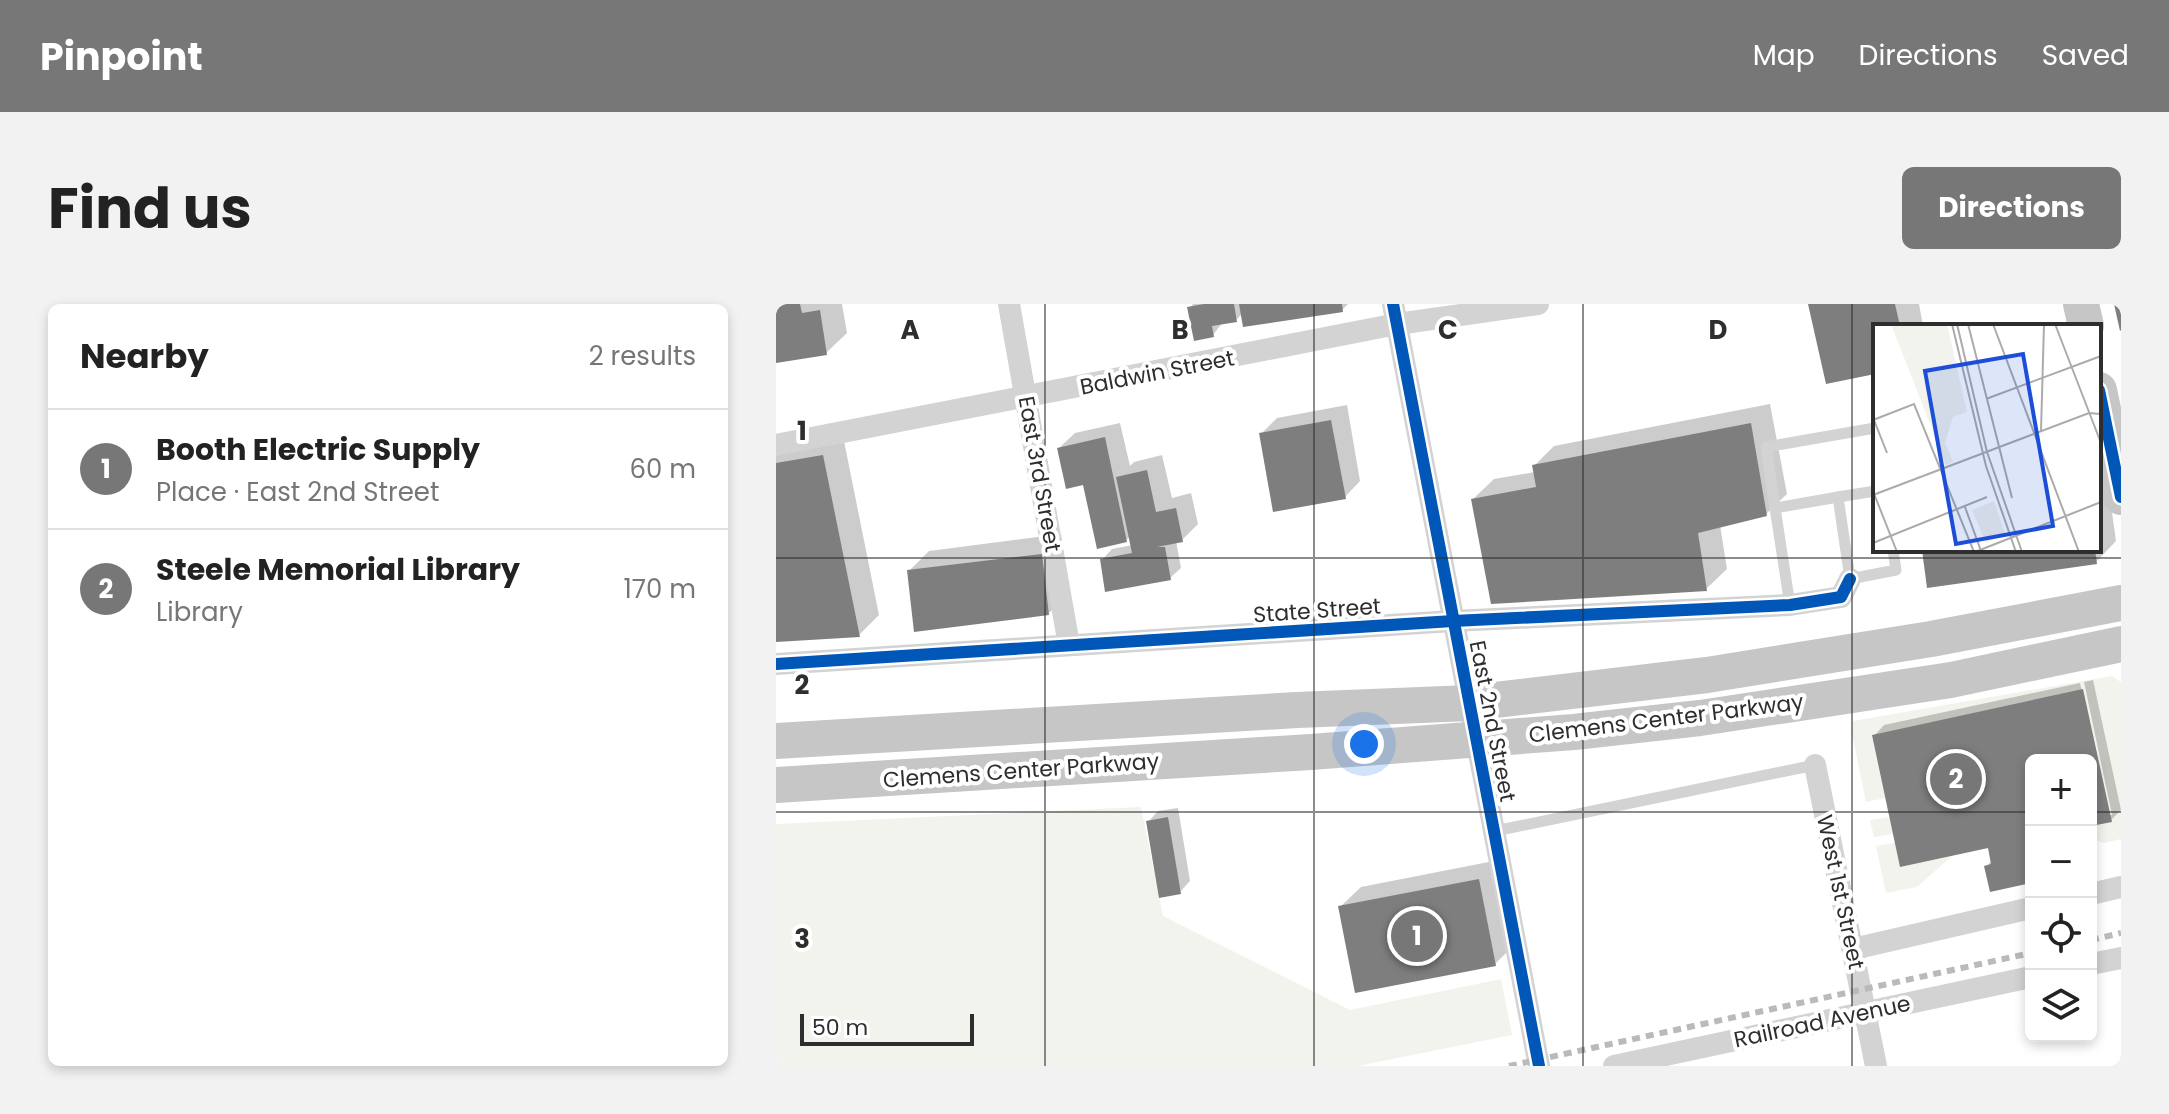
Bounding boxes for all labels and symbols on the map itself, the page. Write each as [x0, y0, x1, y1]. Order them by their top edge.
text: A [900, 312, 920, 348]
text: B [1171, 312, 1189, 348]
text: C [1438, 312, 1458, 348]
text: D [1709, 312, 1728, 348]
inset map [1873, 324, 2101, 552]
street label: Baldwin Street [1077, 342, 1237, 403]
street label: East 3rd Street [1011, 394, 1068, 555]
text: 1 [797, 413, 807, 449]
street label: State Street [1252, 591, 1382, 630]
street label: East 2nd Street [1462, 638, 1523, 804]
text: 2 [795, 667, 810, 703]
street label: Clemens Center Parkway [1527, 686, 1806, 751]
your location [1344, 724, 1384, 764]
street label: Clemens Center Parkway [882, 745, 1161, 796]
pin: 2 [1930, 749, 1982, 809]
street label: West 1st Street [1809, 812, 1872, 972]
pin: 1 [1391, 906, 1443, 966]
text: 3 [794, 921, 810, 957]
street label: Railroad Avenue [1731, 988, 1913, 1055]
scale bar [800, 1010, 974, 1046]

